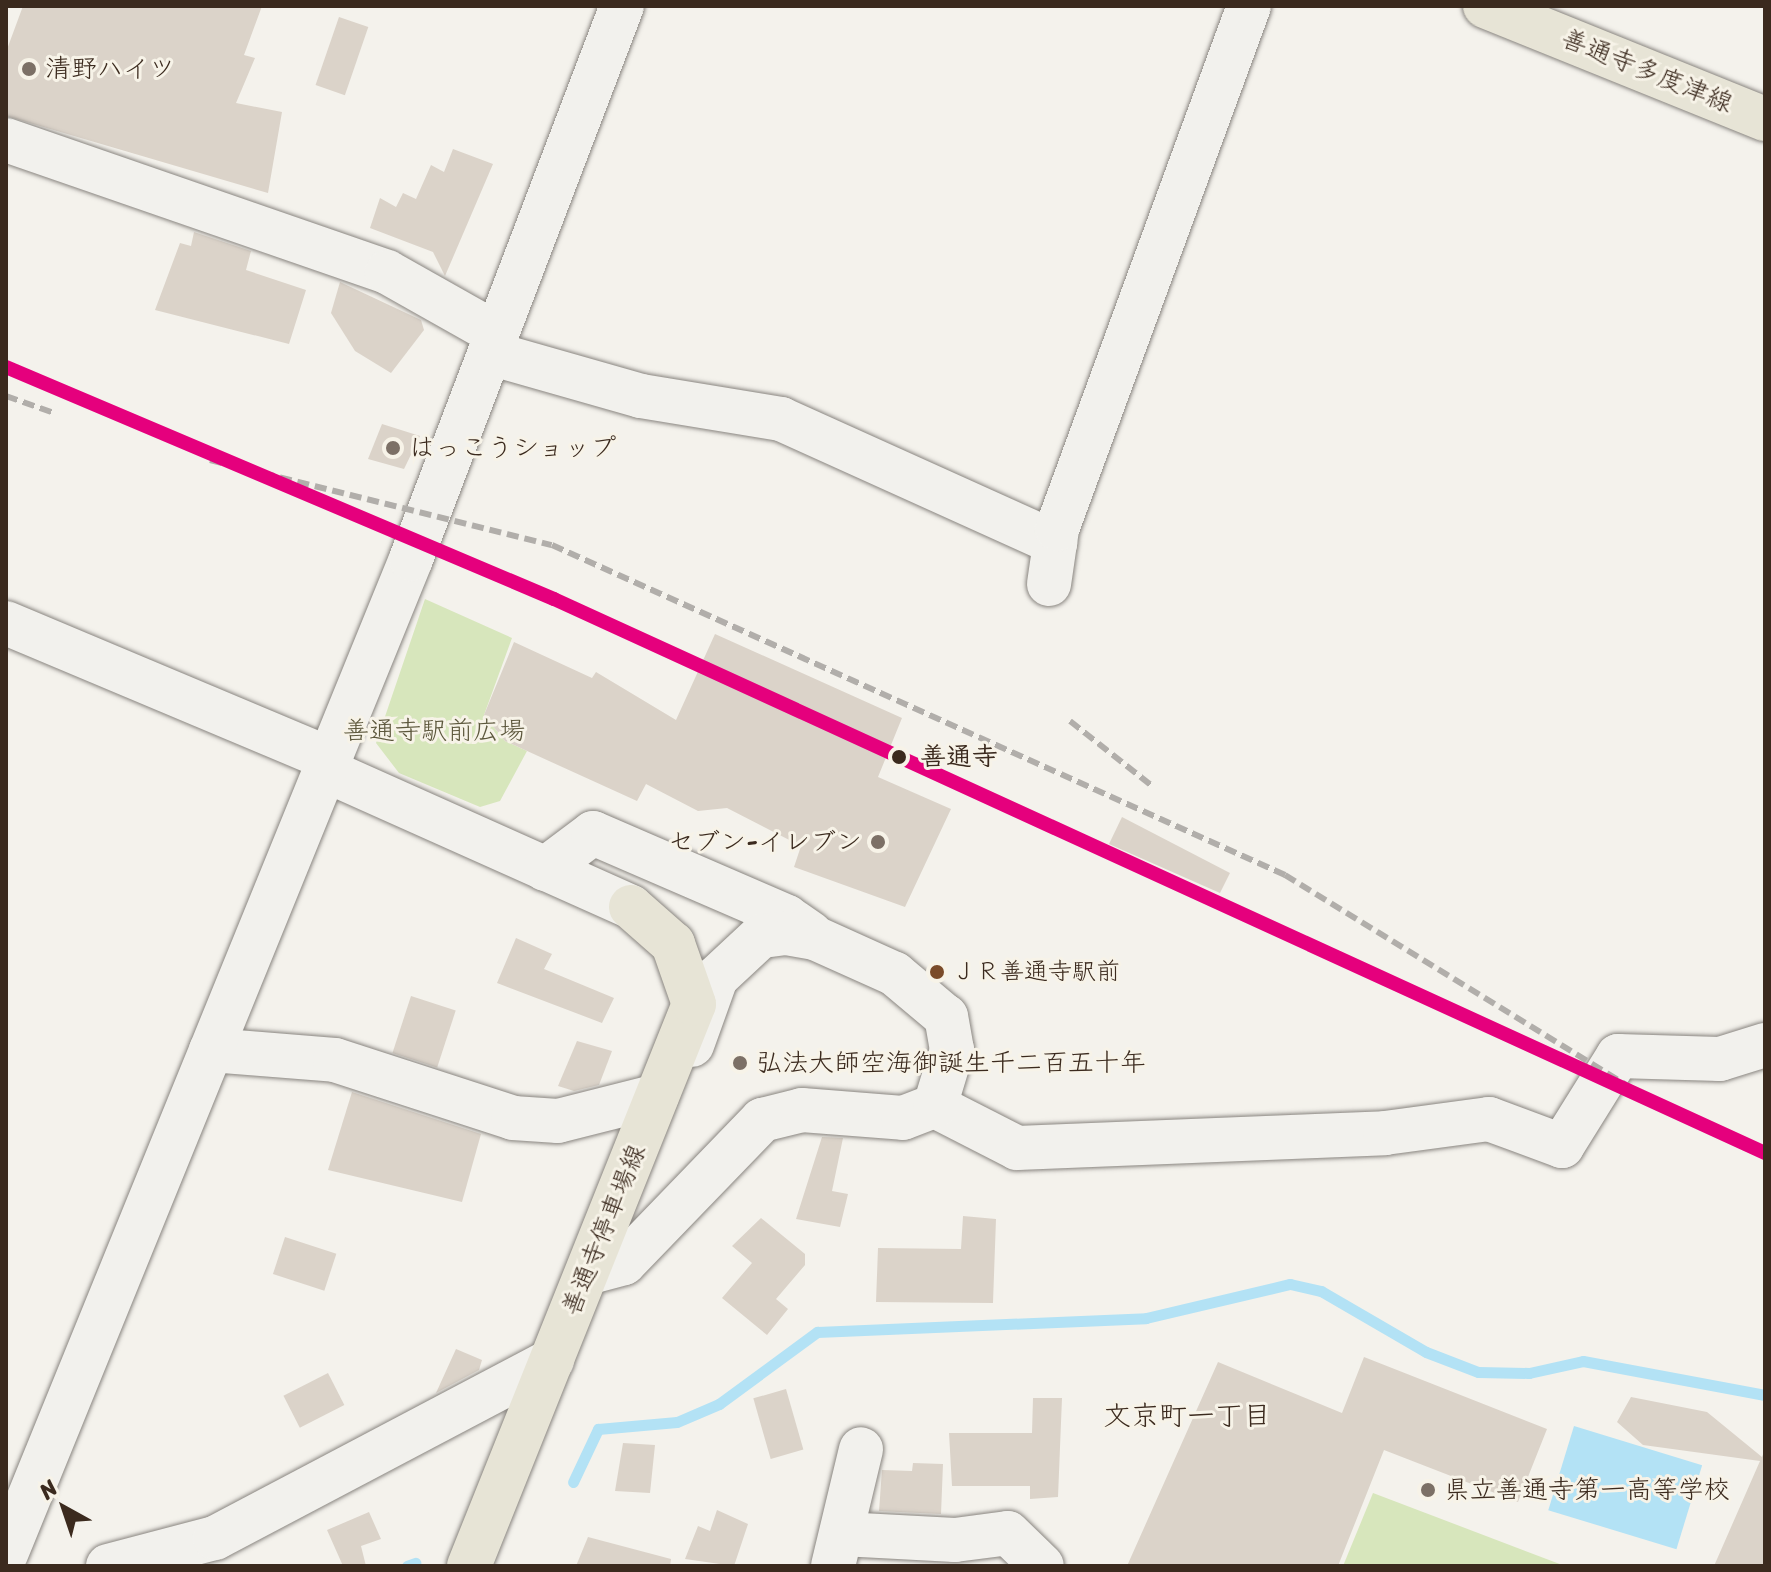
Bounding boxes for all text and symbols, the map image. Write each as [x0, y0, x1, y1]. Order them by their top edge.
street label: 善通寺多度津線 [1557, 22, 1737, 120]
place label: 清野ハイツ [45, 53, 175, 85]
marker: 清野ハイツ [20, 60, 38, 78]
place label: はっこうショップ [409, 432, 617, 464]
marker: はっこうショップ [384, 439, 402, 457]
park label: 善通寺駅前広場 [343, 715, 525, 747]
place label: 善通寺 [920, 741, 998, 773]
marker: 善通寺 [885, 743, 913, 771]
place label: セブン-イレブン [668, 826, 862, 858]
marker: セブン-イレブン [869, 833, 887, 851]
place label: ＪＲ善通寺駅前 [952, 958, 1120, 986]
marker: ＪＲ善通寺駅前 [929, 964, 945, 980]
place label: 弘法大師空海御誕生千二百五十年 [756, 1047, 1146, 1079]
marker: 弘法大師空海御誕生千二百五十年 [731, 1054, 749, 1072]
street label: 善通寺停車場線 [555, 1140, 653, 1320]
district label: 文京町一丁目 [1103, 1399, 1271, 1433]
north arrow [24, 1468, 104, 1548]
text: N [30, 1469, 67, 1509]
place label: 県立善通寺第一高等学校 [1444, 1474, 1730, 1506]
marker: 県立善通寺第一高等学校 [1419, 1481, 1437, 1499]

